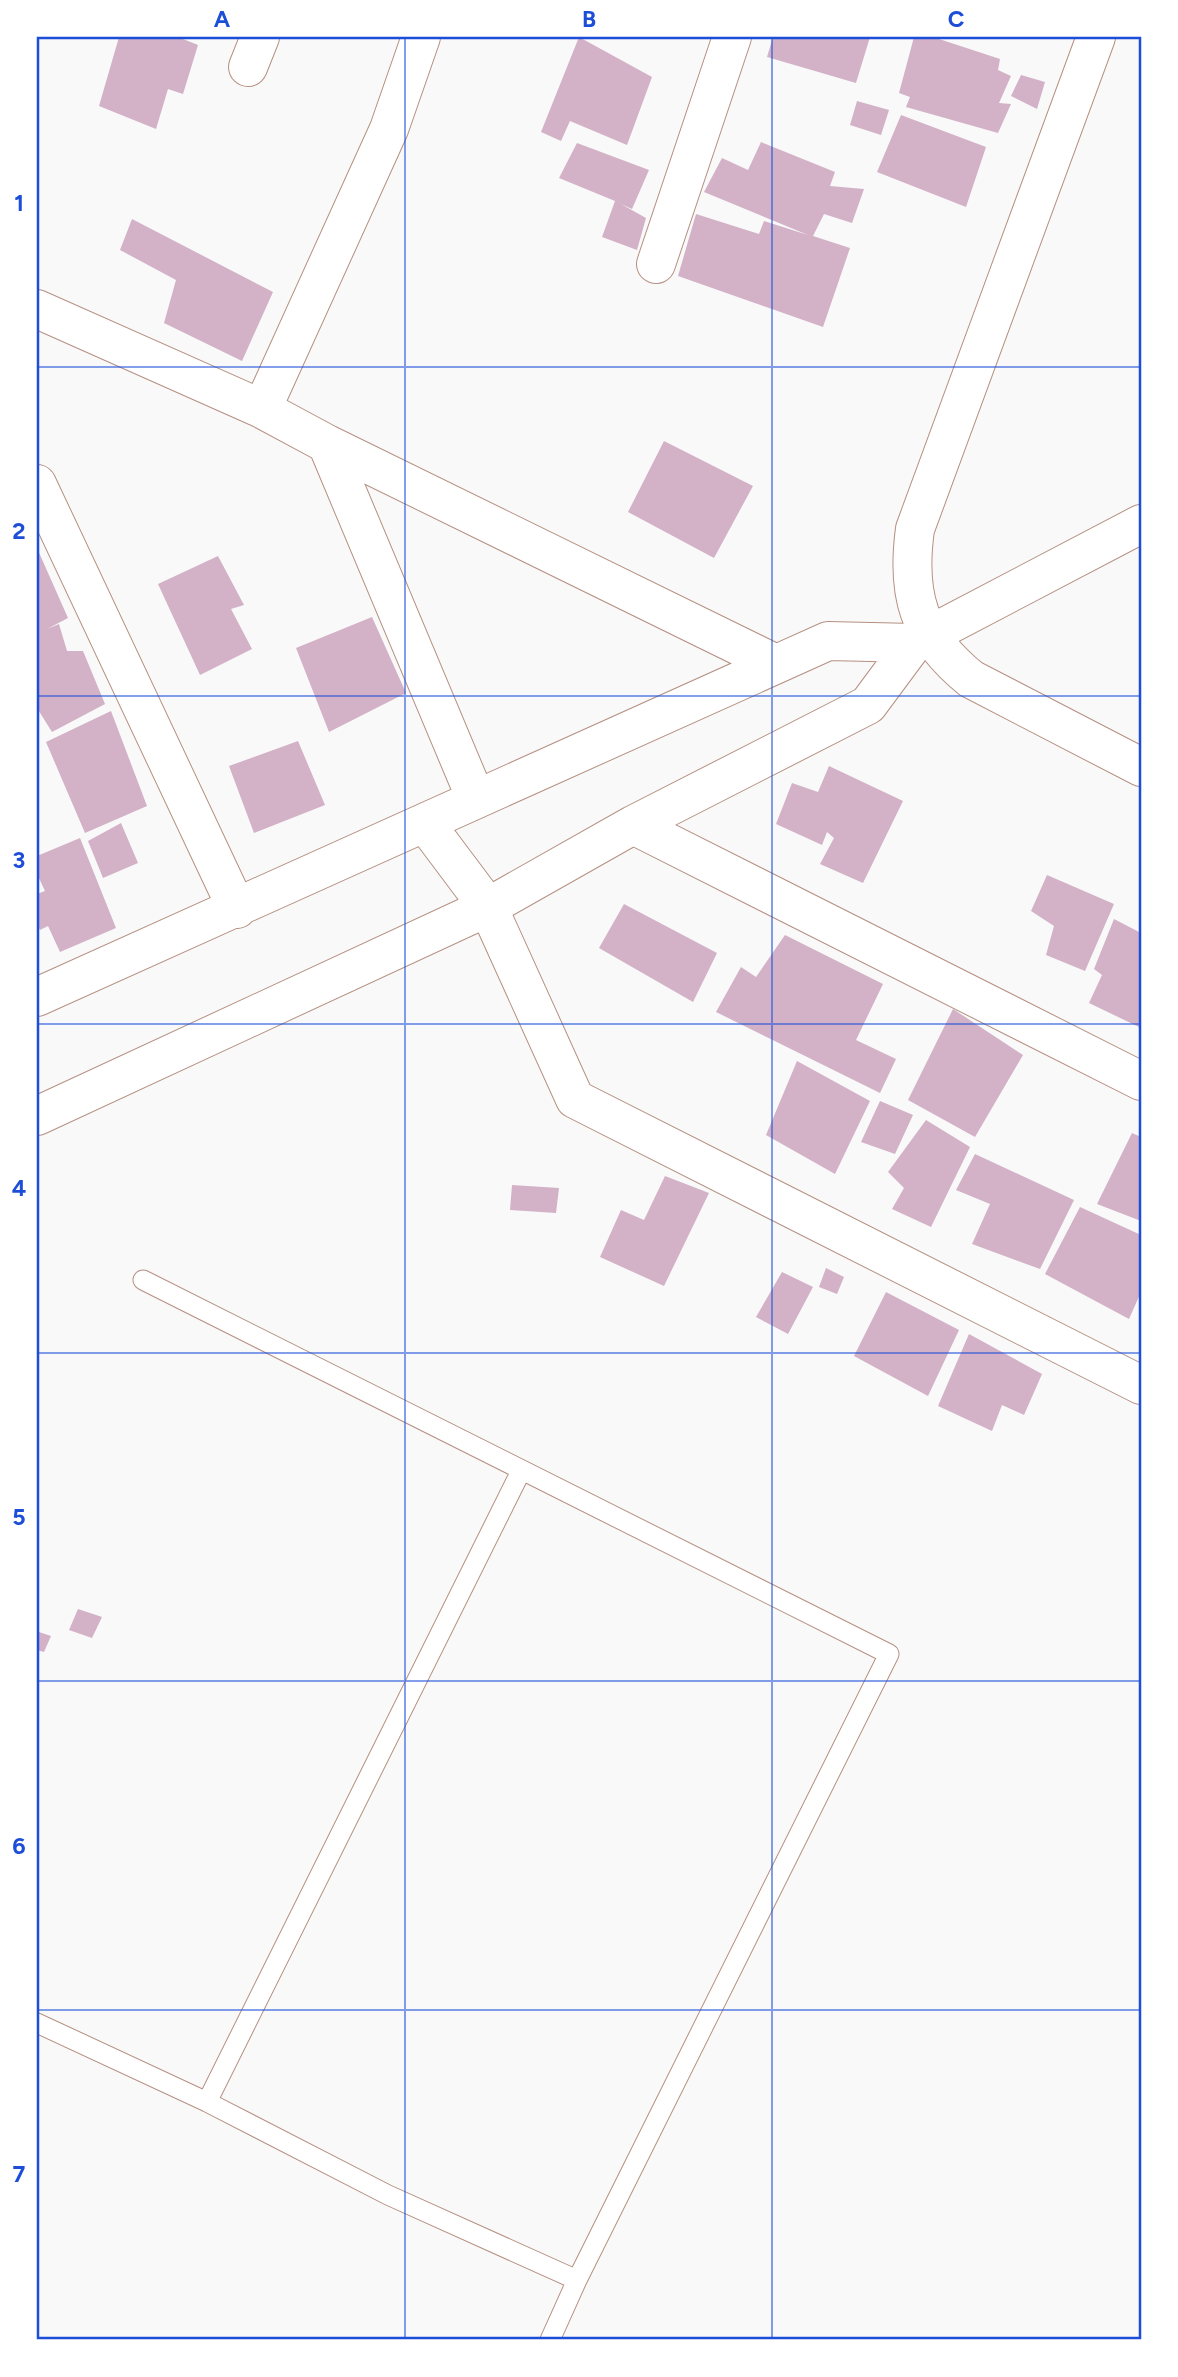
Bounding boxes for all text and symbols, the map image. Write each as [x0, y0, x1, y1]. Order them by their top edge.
text: A [214, 5, 231, 33]
text: B [582, 5, 596, 33]
text: C [948, 5, 965, 33]
text: 1 [14, 189, 24, 217]
text: 2 [12, 517, 26, 545]
text: 3 [13, 846, 25, 874]
text: 4 [12, 1174, 26, 1202]
text: 5 [12, 1503, 26, 1531]
text: 6 [12, 1832, 26, 1860]
text: 7 [13, 2160, 26, 2188]

